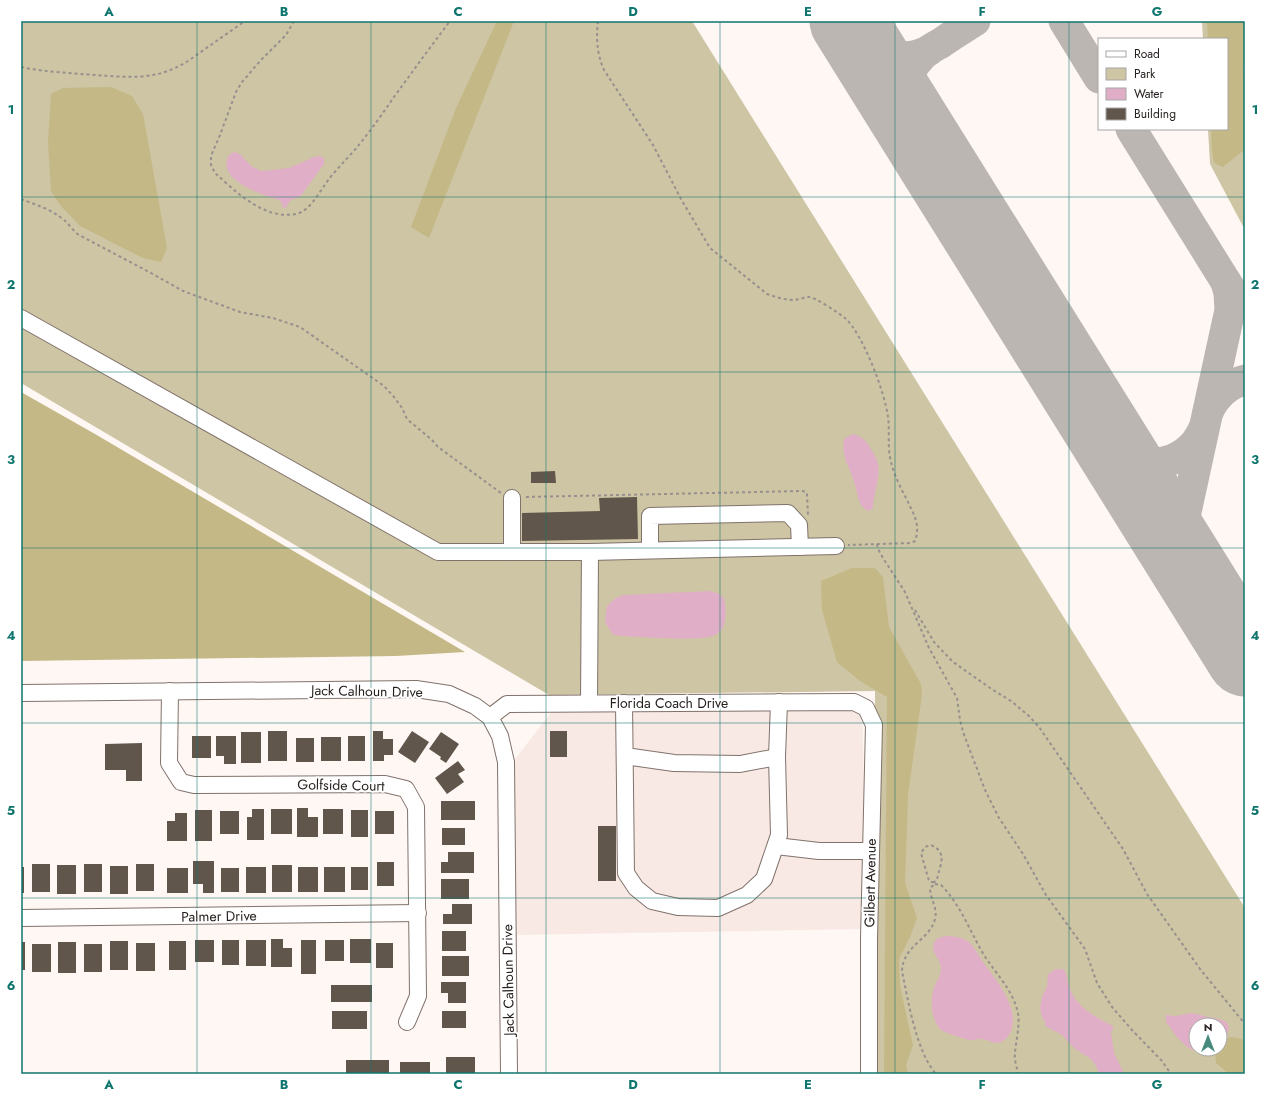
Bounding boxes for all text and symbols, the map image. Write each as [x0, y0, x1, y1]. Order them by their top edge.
text: A [103, 2, 114, 21]
text: B [280, 2, 289, 21]
text: C [453, 2, 463, 21]
text: D [628, 2, 638, 21]
text: E [804, 2, 812, 21]
text: F [978, 2, 986, 21]
text: G [1152, 2, 1163, 21]
legend [1098, 38, 1228, 130]
text: Road [1134, 45, 1160, 63]
text: Park [1134, 65, 1156, 83]
text: Water [1134, 85, 1165, 103]
text: 1 [8, 100, 14, 119]
text: 1 [1252, 100, 1258, 119]
text: Building [1134, 105, 1176, 123]
text: 2 [7, 275, 15, 294]
text: 2 [1251, 275, 1259, 294]
text: 3 [7, 450, 15, 469]
text: 3 [1251, 450, 1259, 469]
text: 4 [6, 626, 16, 645]
text: 4 [1250, 626, 1260, 645]
street label: Jack Calhoun Drive [309, 680, 423, 702]
street label: Florida Coach Drive [610, 693, 728, 713]
street label: Golfside Court [297, 774, 385, 796]
text: 5 [7, 801, 15, 820]
text: 5 [1251, 801, 1259, 820]
street label: Gilbert Avenue [859, 838, 881, 928]
street label: Palmer Drive [181, 905, 257, 927]
street label: Jack Calhoun Drive [497, 924, 519, 1038]
text: 6 [7, 976, 16, 995]
text: 6 [1251, 976, 1260, 995]
north arrow [1188, 1017, 1228, 1057]
text: N [1204, 1019, 1212, 1035]
text: A [103, 1075, 114, 1094]
text: B [280, 1075, 289, 1094]
text: C [453, 1075, 463, 1094]
text: D [628, 1075, 638, 1094]
text: E [804, 1075, 812, 1094]
text: F [978, 1075, 986, 1094]
text: G [1152, 1075, 1163, 1094]

